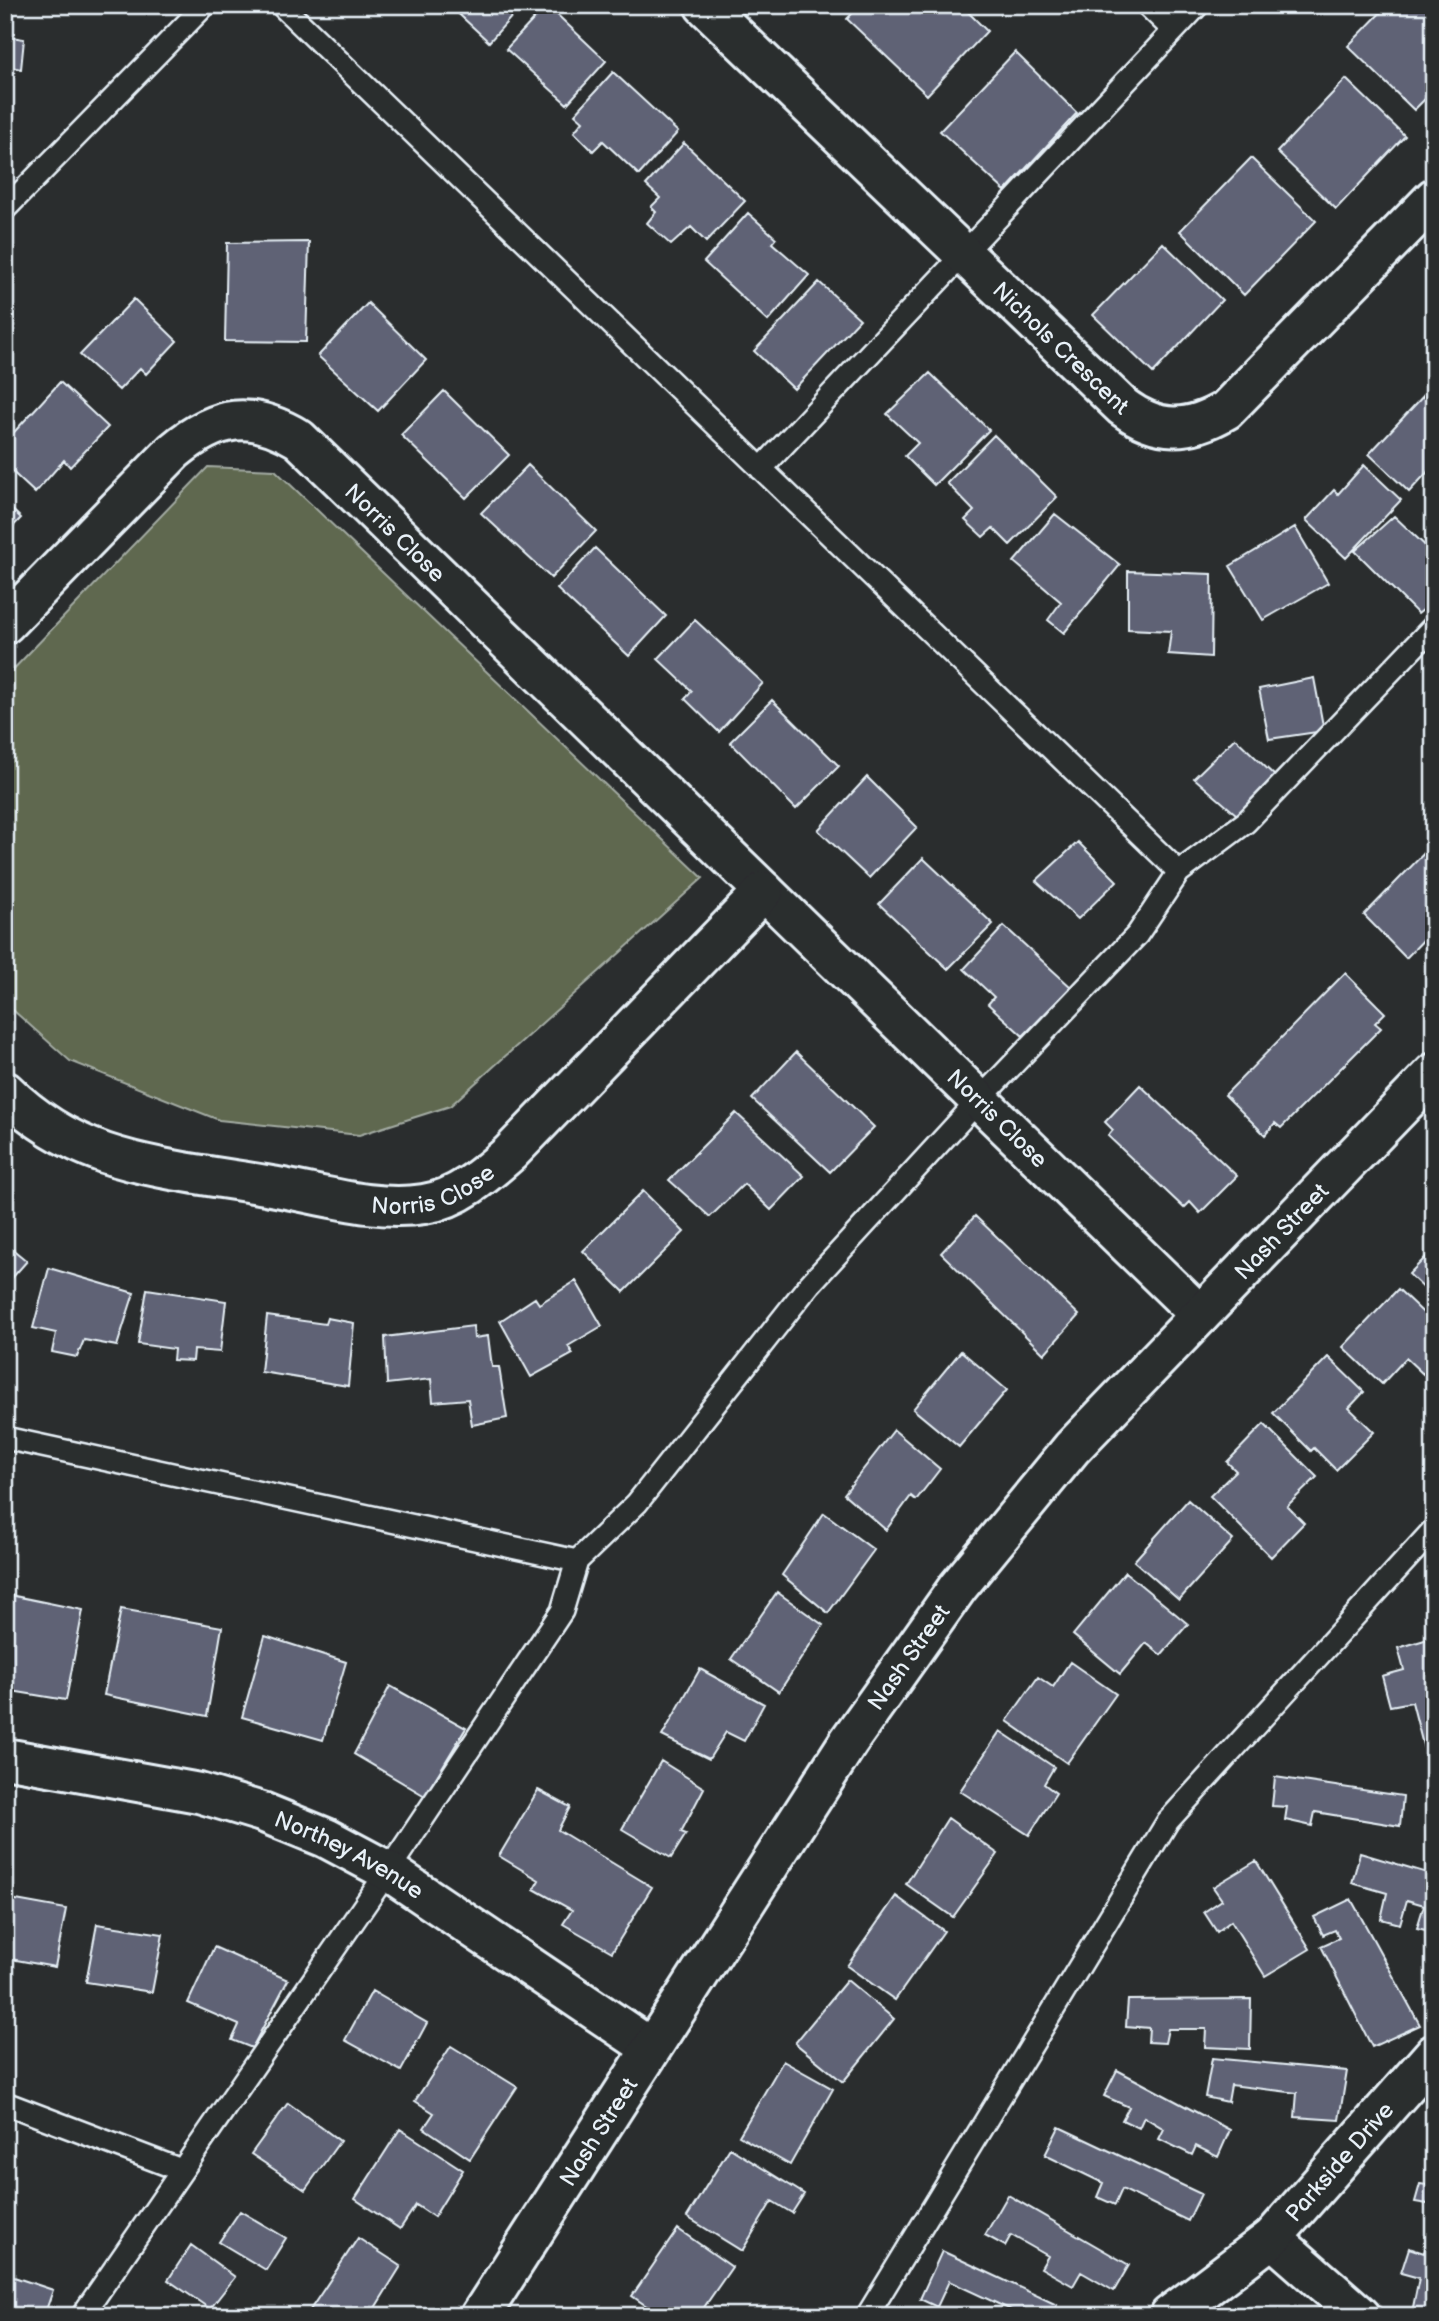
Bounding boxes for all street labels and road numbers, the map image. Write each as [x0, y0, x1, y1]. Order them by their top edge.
street label: Nichols Crescent [986, 276, 1134, 421]
street label: Norris Close [338, 478, 451, 588]
street label: Norris Close [941, 1064, 1053, 1174]
street label: Norris Close [370, 1159, 501, 1221]
street label: Nash Street [1229, 1178, 1335, 1286]
street label: Nash Street [862, 1599, 956, 1716]
street label: Northey Avenue [270, 1806, 428, 1906]
street label: Nash Street [554, 2073, 644, 2192]
street label: Parkside Drive [1280, 2097, 1400, 2228]

